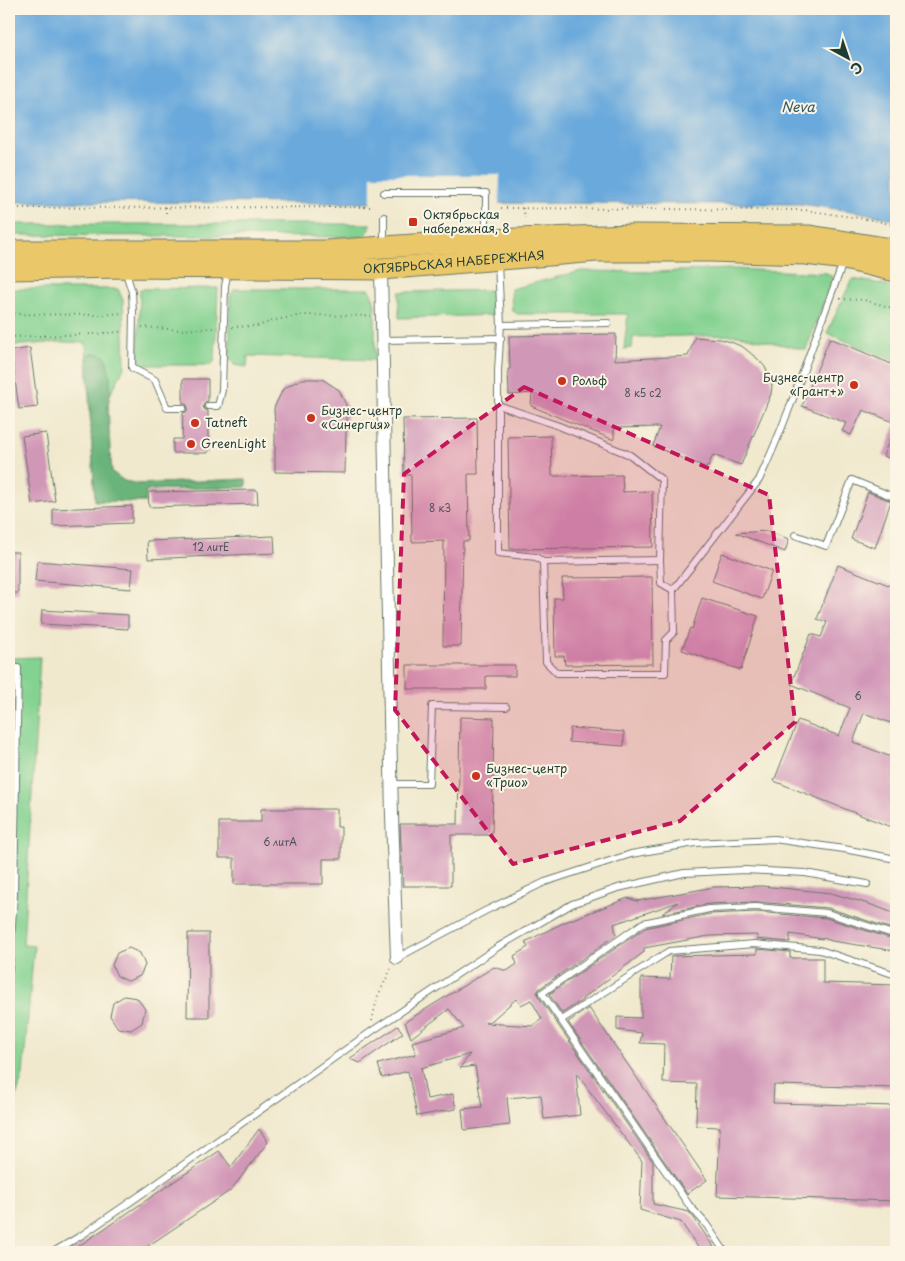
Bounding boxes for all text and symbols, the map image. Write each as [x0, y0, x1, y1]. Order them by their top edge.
north arrow [822, 32, 872, 82]
text: С [846, 57, 867, 80]
water label: Neva [781, 96, 815, 117]
place label: Октябрьская набережная, 8 [423, 205, 510, 237]
marker: Октябрьская набережная, 8 [407, 216, 419, 228]
street label: ОКТЯБРЬСКАЯ НАБЕРЕЖНАЯ [363, 245, 545, 277]
place label: Бизнес-центр «Грант+» [763, 368, 844, 400]
place label: Рольф [572, 371, 607, 389]
marker: Рольф [556, 375, 568, 387]
marker: Бизнес-центр «Грант+» [848, 379, 860, 391]
house number: 8 к5 с2 [624, 385, 662, 400]
place label: Бизнес-центр «Синергия» [321, 401, 402, 433]
marker: Бизнес-центр «Синергия» [305, 412, 317, 424]
place label: Tatneft [205, 413, 248, 431]
marker: Tatneft [189, 417, 201, 429]
place label: GreenLight [201, 434, 266, 452]
marker: GreenLight [185, 438, 197, 450]
house number: 8 к3 [429, 500, 451, 515]
house number: 12 литЕ [193, 539, 229, 554]
house number: 6 [854, 688, 862, 703]
place label: Бизнес-центр «Трио» [486, 759, 567, 791]
marker: Бизнес-центр «Трио» [470, 770, 482, 782]
house number: 6 литА [263, 834, 297, 849]

